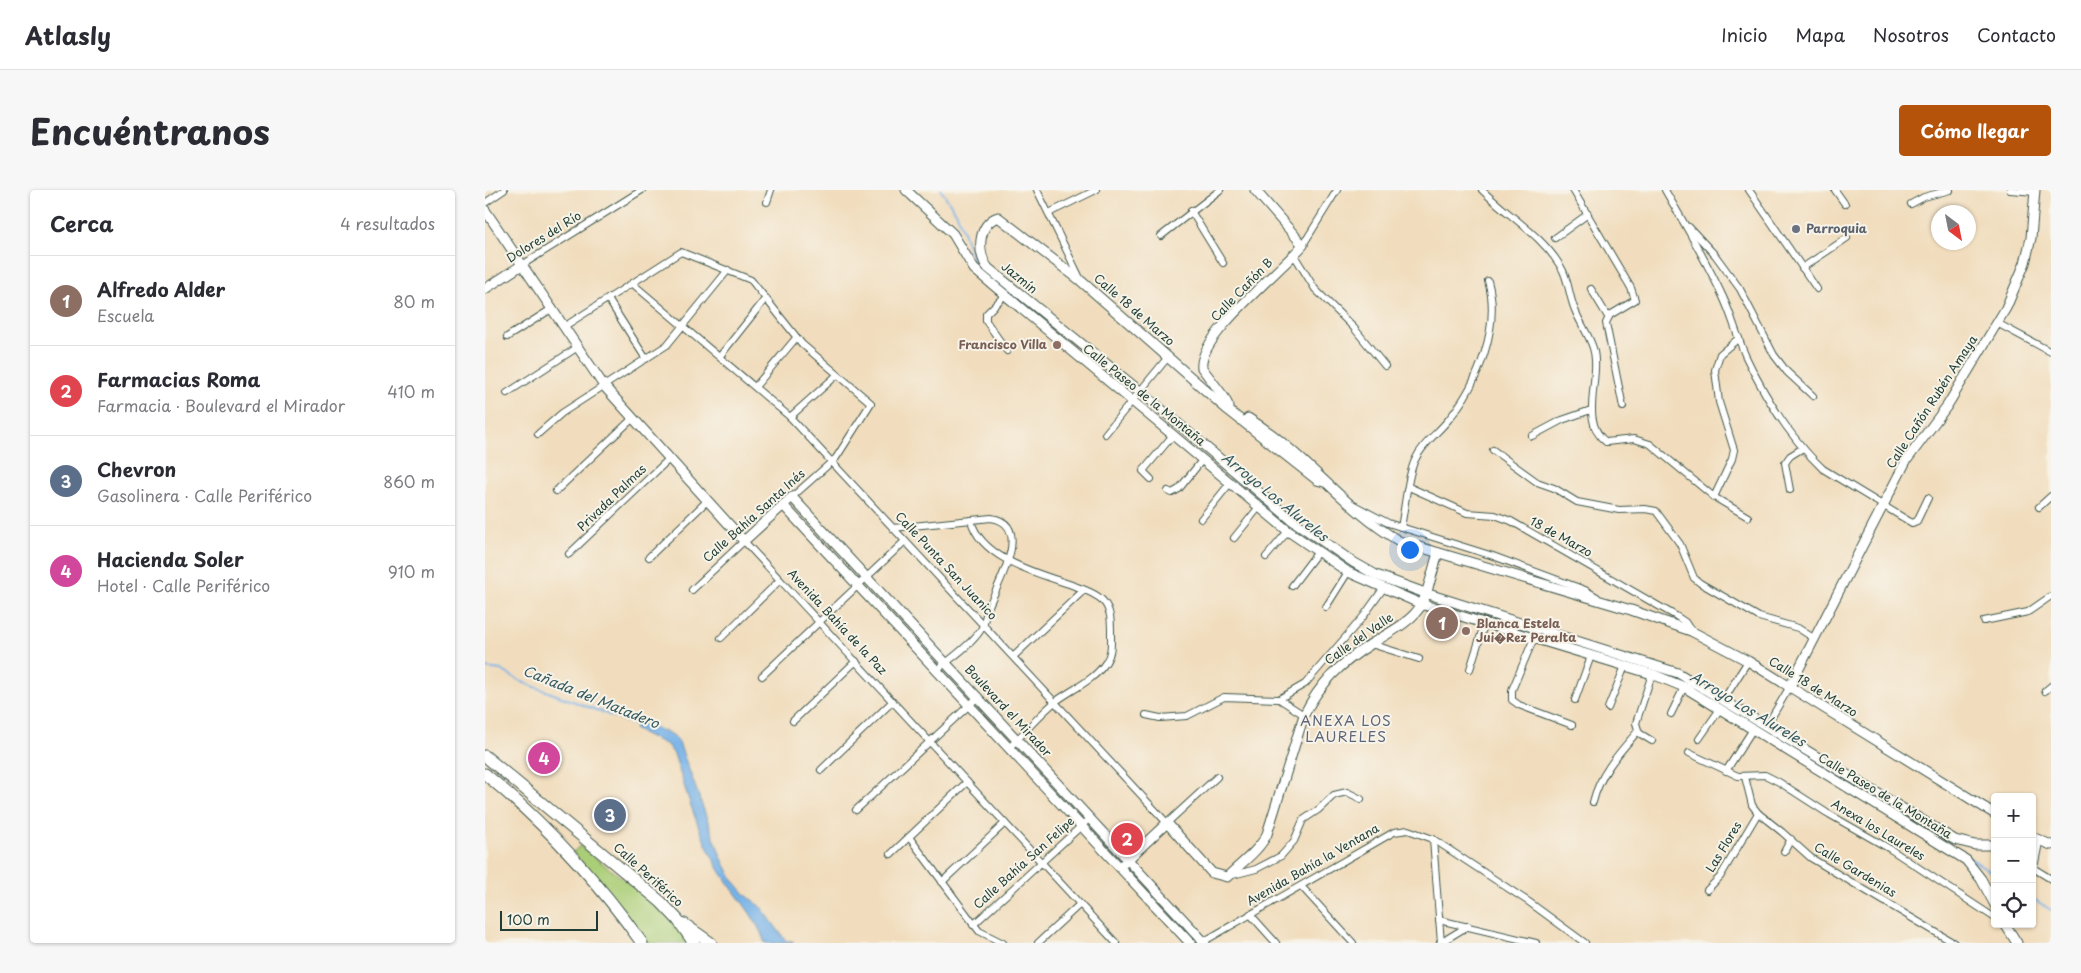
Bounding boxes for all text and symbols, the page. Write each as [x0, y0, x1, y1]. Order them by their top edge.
text: Atlasly [25, 17, 111, 53]
text: Inicio [1721, 21, 1768, 48]
text: Mapa [1796, 21, 1845, 48]
text: Nosotros [1873, 21, 1949, 48]
text: Contacto [1977, 21, 2056, 48]
text: Encuéntranos [30, 104, 270, 157]
button: Cómo llegar [1899, 105, 2051, 156]
north arrow [1931, 205, 1976, 250]
street label: Dolores del Río [503, 206, 585, 266]
text: Cerca [50, 207, 114, 239]
text: 4 resultados [340, 211, 435, 235]
place label: Parroquia [1806, 219, 1868, 237]
marker: Parroquia [1790, 223, 1802, 235]
street label: Calle Cañón B [1206, 253, 1276, 325]
street label: Jazmín [998, 257, 1042, 297]
street label: Calle 18 de Marzo [1090, 269, 1179, 350]
text: Alfredo Alder [97, 275, 225, 303]
text: 1 [62, 289, 70, 313]
text: 80 m [393, 289, 435, 313]
text: Escuela [97, 303, 154, 327]
street label: Calle Cañón Rubén Amaya [1881, 331, 1981, 472]
place label: Francisco Villa [959, 335, 1047, 353]
marker: Francisco Villa [1051, 339, 1063, 351]
street label: Calle Paseo de la Montaña [1080, 339, 1210, 450]
text: Farmacias Roma [97, 365, 260, 393]
text: 2 [60, 379, 72, 403]
text: 410 m [387, 379, 435, 403]
text: Farmacia · Boulevard el Mirador [97, 393, 345, 417]
water label: Arroyo Los Alureles [1218, 447, 1334, 547]
text: Chevron [97, 455, 176, 483]
street label: Privada Palmas [573, 459, 650, 535]
street label: Calle Bahía Santa Inés [698, 464, 809, 566]
text: 3 [61, 469, 71, 493]
text: 860 m [383, 469, 435, 493]
text: Gasolinera · Calle Periférico [97, 483, 312, 507]
street label: Calle Punta San Juanico [892, 507, 1002, 624]
street label: 18 de Marzo [1527, 511, 1596, 561]
your location [1397, 537, 1423, 563]
text: Hacienda Soler [97, 545, 244, 573]
text: 4 [61, 559, 71, 583]
text: 910 m [388, 559, 435, 583]
street label: Avenida Bahía de la Paz [784, 564, 892, 678]
text: Hotel · Calle Periférico [97, 573, 270, 597]
pin: 1 [1426, 604, 1458, 642]
street label: Calle del Valle [1321, 608, 1397, 668]
place label: Blanca Estela Jui�Rez Peralta [1476, 614, 1576, 646]
marker: Blanca Estela Jui�Rez Peralta [1460, 625, 1472, 637]
street label: Calle 18 de Marzo [1766, 652, 1862, 721]
water label: Cañada del Matadero [520, 660, 664, 734]
street label: Boulevard el Mirador [961, 660, 1057, 761]
water label: Arroyo Los Alureles [1686, 666, 1811, 752]
district label: ANEXA LOS LAURELES [1300, 710, 1392, 747]
pin: 4 [528, 739, 560, 777]
street label: Calle Paseo de la Montaña [1815, 748, 1956, 842]
map controls [1991, 793, 2036, 928]
button: + [1991, 793, 2036, 838]
street label: Anexa los Laureles [1828, 794, 1929, 865]
pin: 3 [594, 796, 626, 834]
street label: Calle Bahía San Felipe [969, 812, 1078, 913]
street label: Las Flores [1701, 817, 1746, 875]
street label: Avenida Bahía la Ventana [1243, 819, 1383, 910]
pin: 2 [1111, 820, 1143, 858]
street label: Calle Gardenias [1811, 837, 1901, 901]
street label: Calle Periférico [610, 838, 688, 911]
button: − [1991, 838, 2036, 883]
button: locate [1991, 883, 2036, 928]
scale bar [500, 908, 597, 931]
text: 100 m [507, 909, 550, 930]

